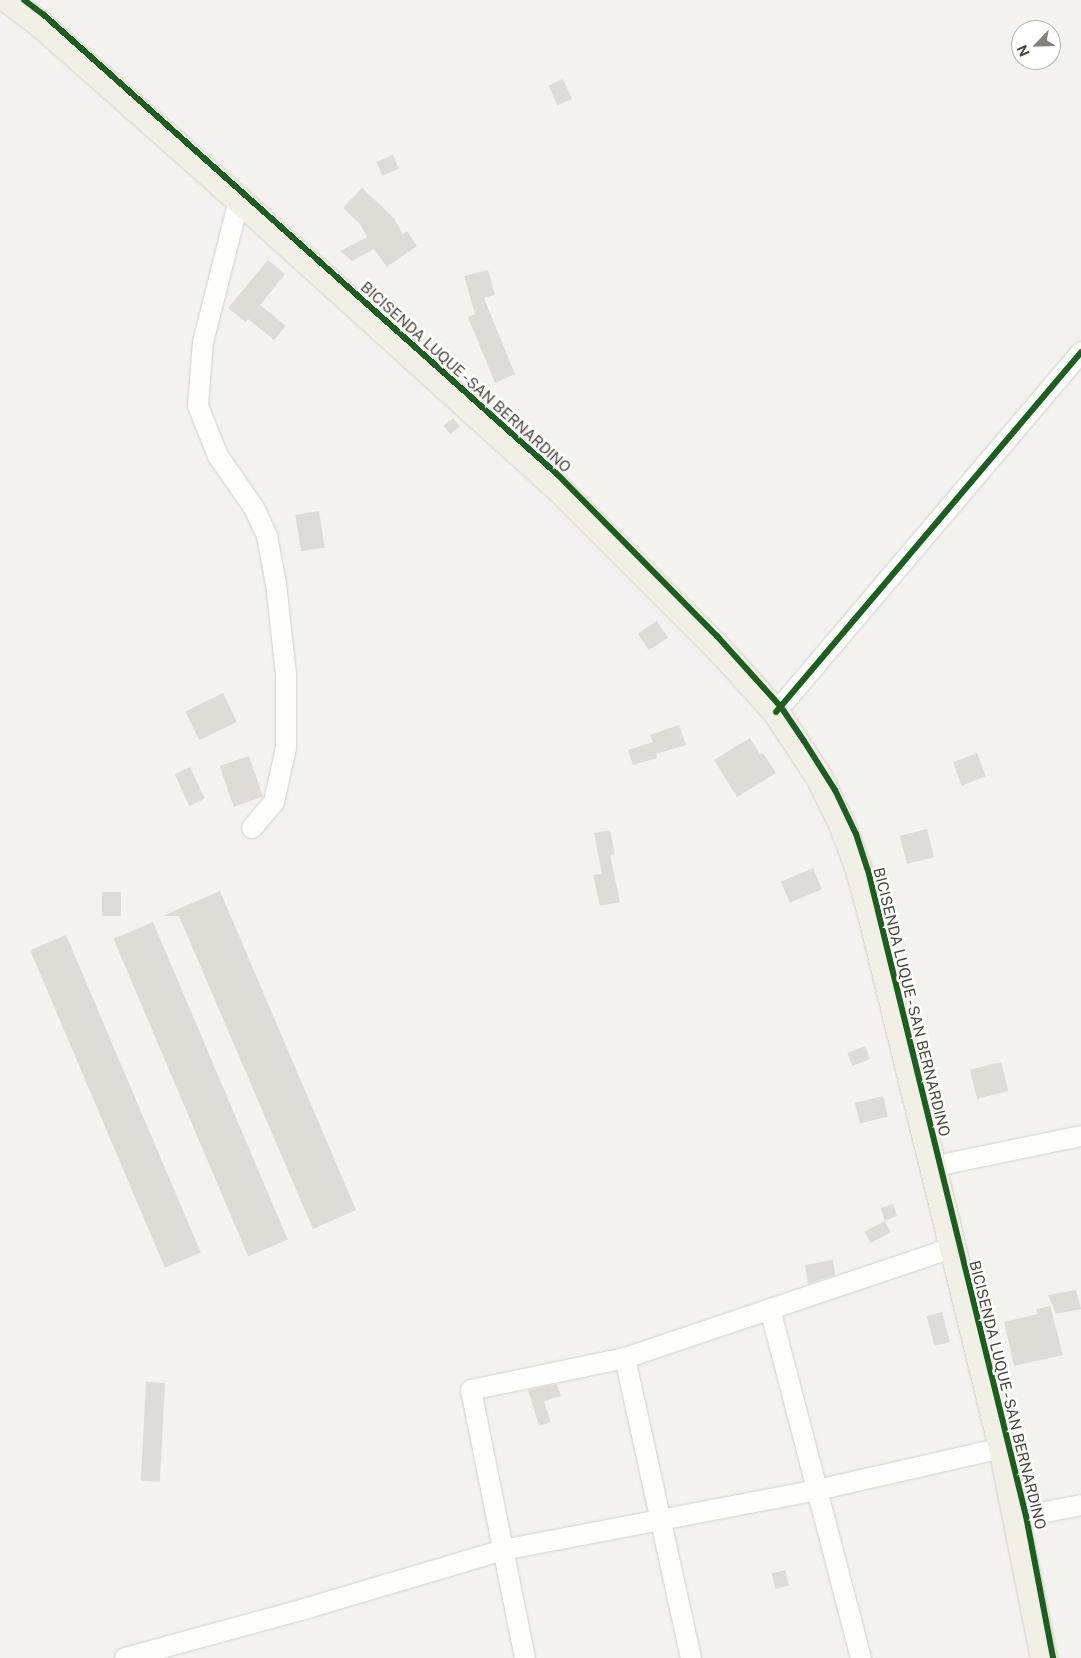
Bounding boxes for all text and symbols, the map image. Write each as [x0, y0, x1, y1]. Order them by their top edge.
north arrow [1011, 20, 1061, 70]
text: N [1014, 42, 1033, 59]
street label: BICISENDA LUQUE - SAN BERNARDINO [356, 276, 576, 478]
street label: BICISENDA LUQUE - SAN BERNARDINO [869, 864, 955, 1140]
street label: BICISENDA LUQUE - SAN BERNARDINO [965, 1257, 1051, 1533]

